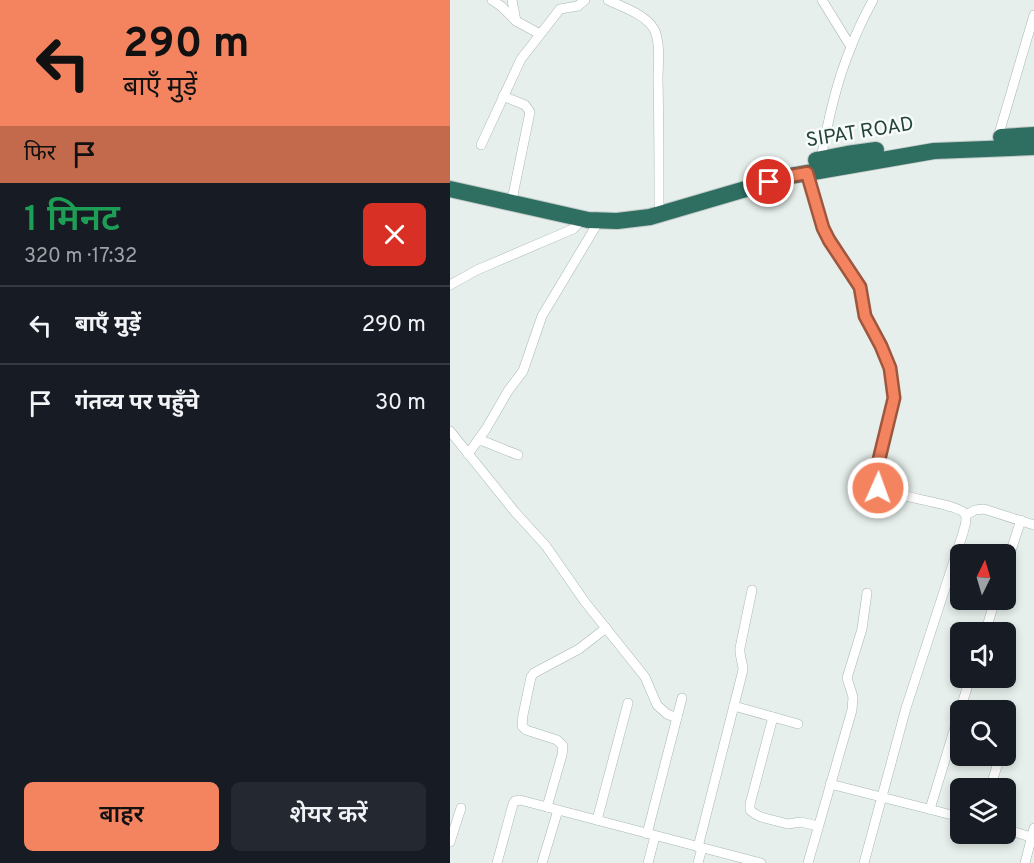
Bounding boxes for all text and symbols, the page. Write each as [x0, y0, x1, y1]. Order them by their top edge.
text: 290 m [123, 19, 250, 72]
icon: left [24, 24, 102, 102]
text: बाएँ मुड़ें [123, 71, 197, 105]
street label: SIPAT ROAD [804, 112, 916, 154]
icon: arrive [68, 138, 101, 171]
text: फिर [24, 141, 56, 168]
pin [743, 156, 794, 207]
icon: arrive [752, 165, 785, 198]
text: 1 मिनट [24, 198, 120, 244]
button: close [363, 203, 426, 266]
text: 320 m · 17:32 [24, 244, 137, 270]
icon: left [24, 309, 57, 342]
text: बाएँ मुड़ें [75, 312, 141, 339]
text: 290 m [362, 312, 426, 339]
icon: arrive [24, 387, 57, 420]
text: गंतव्य पर पहुँचे [75, 390, 199, 417]
text: 30 m [375, 390, 426, 417]
position arrow [846, 456, 910, 520]
north arrow [950, 544, 1016, 610]
map controls [950, 544, 1016, 844]
button: sound [950, 622, 1016, 688]
button: search [950, 700, 1016, 766]
button: layers [950, 778, 1016, 844]
button: बाहर [24, 782, 219, 851]
button: शेयर करें [231, 782, 426, 851]

